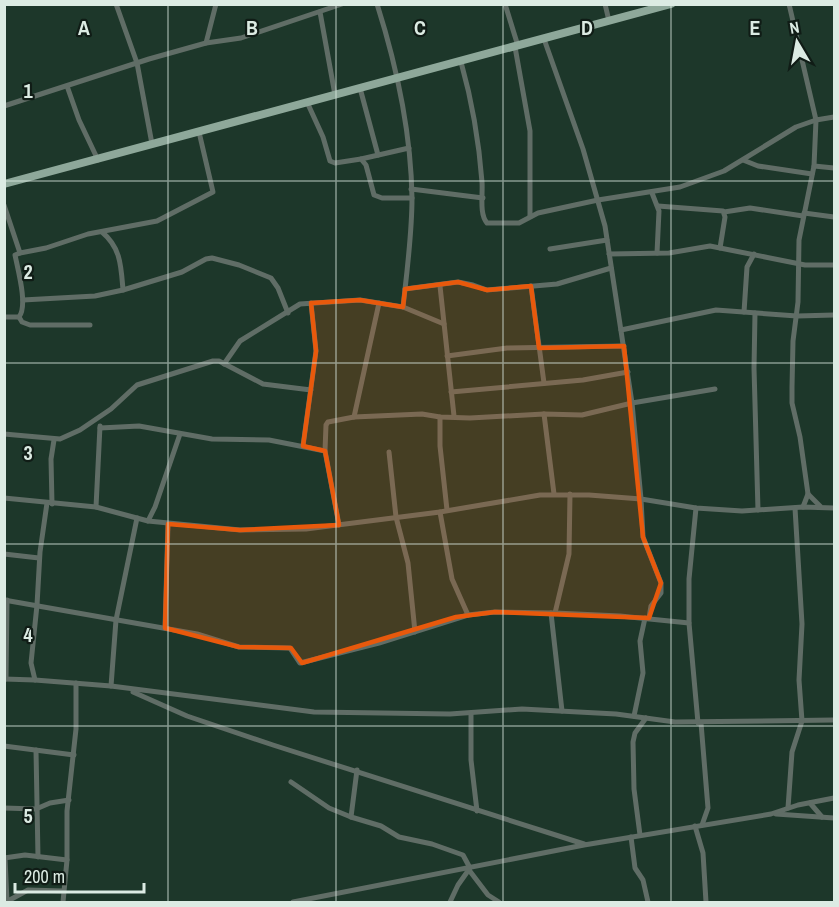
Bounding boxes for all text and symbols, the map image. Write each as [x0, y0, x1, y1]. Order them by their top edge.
north arrow [767, 12, 827, 72]
text: A [78, 14, 90, 41]
text: B [246, 14, 258, 41]
text: C [414, 14, 426, 41]
text: D [581, 14, 593, 41]
text: E [750, 14, 761, 41]
text: N [788, 16, 801, 39]
text: 1 [23, 77, 33, 104]
text: 2 [23, 258, 33, 285]
text: 3 [23, 439, 33, 466]
text: 4 [23, 621, 33, 648]
text: 5 [23, 802, 33, 829]
scale bar [15, 856, 144, 894]
text: 200 m [24, 864, 65, 889]

